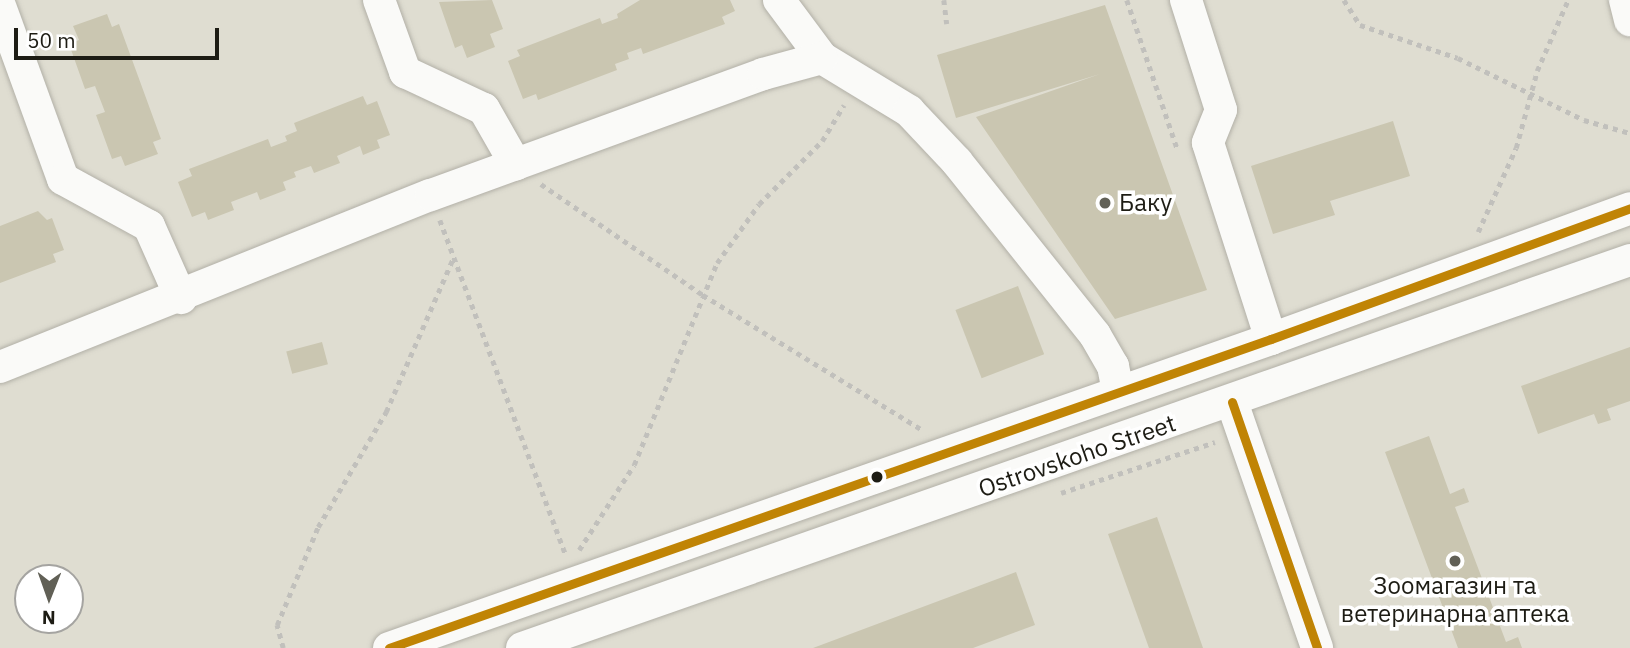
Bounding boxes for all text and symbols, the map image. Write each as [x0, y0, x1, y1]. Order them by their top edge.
scale bar [18, 14, 222, 58]
text: 50 m [27, 26, 76, 54]
place label: Баку [1119, 189, 1172, 217]
marker: Баку [1097, 195, 1113, 211]
street label: Ostrovskoho Street [975, 409, 1179, 503]
unlabelled marker [870, 470, 884, 484]
marker: Зоомагазин та ветеринарна аптека [1447, 553, 1463, 569]
north arrow [14, 564, 84, 634]
place label: Зоомагазин та ветеринарна аптека [1341, 572, 1569, 628]
text: N [42, 606, 56, 630]

